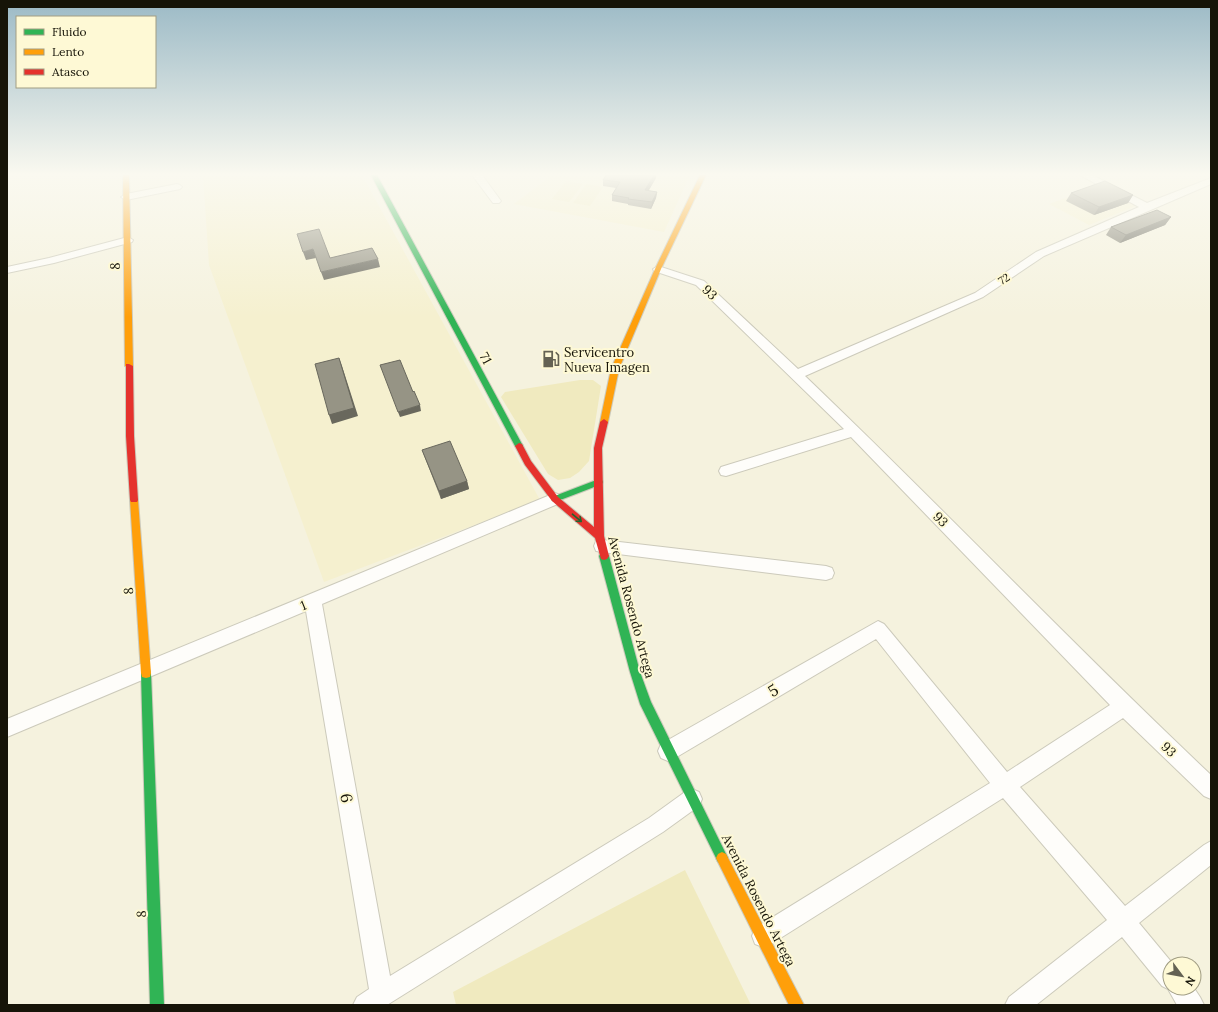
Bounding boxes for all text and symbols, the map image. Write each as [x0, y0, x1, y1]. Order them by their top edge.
legend [16, 16, 156, 88]
text: Fluido [52, 24, 87, 39]
text: Lento [52, 44, 84, 59]
text: Atasco [51, 64, 89, 79]
street label: 8 [107, 262, 124, 270]
street label: 72 [996, 270, 1012, 288]
street label: 93 [698, 281, 721, 304]
place label: Servicentro Nueva Imagen [564, 344, 650, 376]
fuel station icon: Servicentro Nueva Imagen [541, 349, 561, 369]
street label: 71 [476, 350, 496, 367]
street label: 93 [929, 508, 952, 531]
one-way arrow [572, 513, 583, 522]
street label: Avenida Rosendo Artega [604, 533, 659, 680]
street label: 8 [120, 587, 137, 595]
street label: 1 [298, 597, 309, 614]
street label: 5 [764, 679, 782, 701]
street label: 93 [1157, 738, 1180, 761]
street label: 6 [336, 792, 358, 804]
street label: Avenida Rosendo Artega [717, 830, 799, 969]
street label: 8 [133, 910, 150, 918]
north arrow [1162, 956, 1202, 996]
text: N [1182, 974, 1199, 989]

